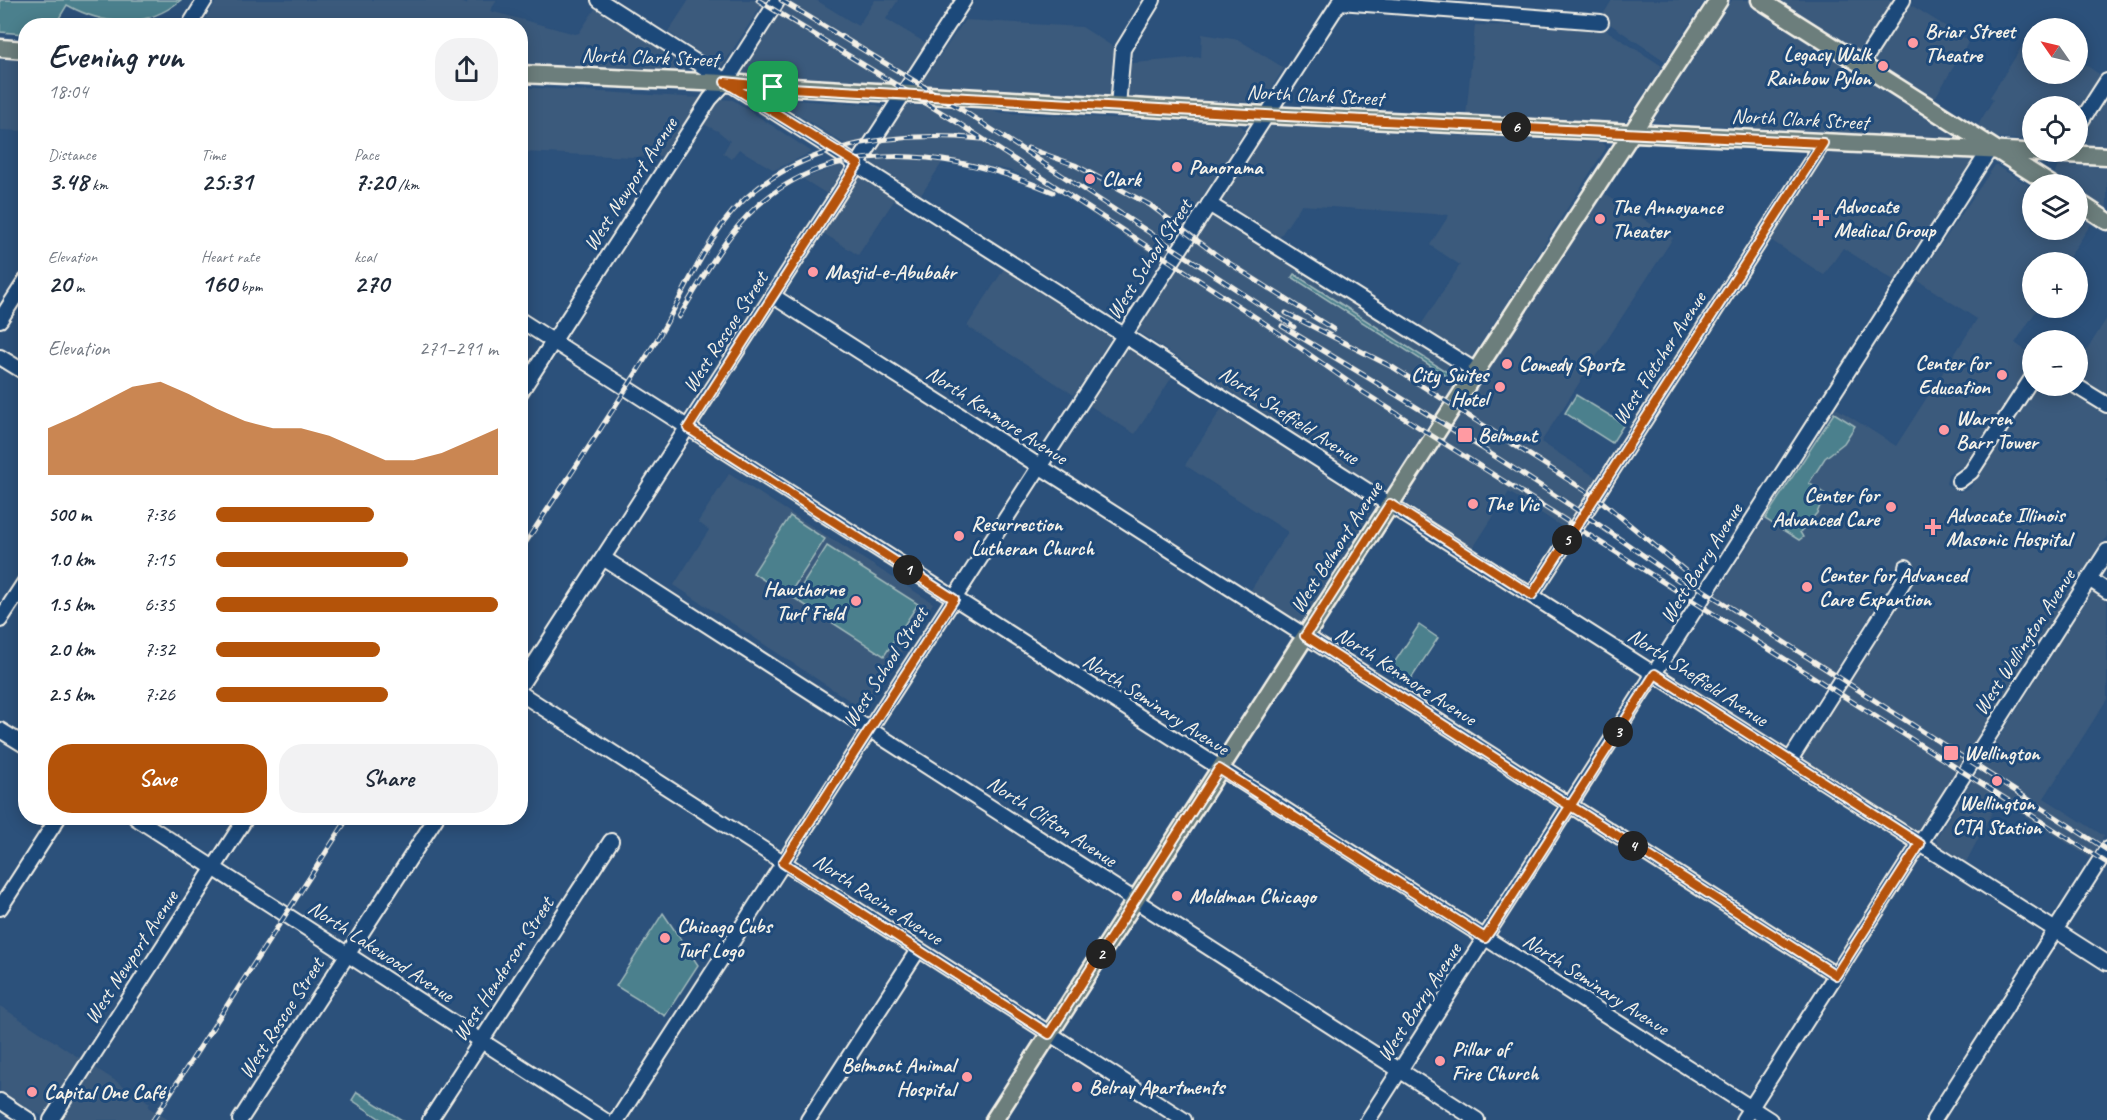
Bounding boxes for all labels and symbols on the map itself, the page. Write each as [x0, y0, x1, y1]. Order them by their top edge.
place label: Briar Street Theatre [1925, 18, 2018, 68]
north arrow [2022, 18, 2088, 84]
marker: Briar Street Theatre [1906, 36, 1920, 50]
place label: Legacy Walk Rainbow Pylon [1766, 41, 1873, 91]
street label: North Clark Street [581, 42, 722, 72]
marker: Legacy Walk Rainbow Pylon [1876, 59, 1890, 73]
pin [747, 61, 798, 112]
street label: North Clark Street [1246, 78, 1387, 112]
street label: North Clark Street [1731, 102, 1872, 136]
street label: West Newport Avenue [577, 111, 684, 256]
pin: 6 [1501, 112, 1531, 142]
place label: Panorama [1189, 154, 1264, 180]
marker: Panorama [1170, 160, 1184, 174]
place label: Clark [1102, 166, 1143, 192]
marker: Clark [1083, 172, 1097, 186]
street label: West School Street [1101, 192, 1199, 324]
place label: Advocate Medical Group [1834, 193, 1937, 243]
place label: The Annoyance Theater [1612, 194, 1724, 244]
marker: Advocate Medical Group [1812, 209, 1830, 227]
marker: The Annoyance Theater [1593, 212, 1607, 226]
place label: Masjid-e-Abubakr [825, 259, 958, 285]
street label: West Roscoe Street [676, 265, 775, 397]
marker: Masjid-e-Abubakr [806, 265, 820, 279]
street label: West Fletcher Avenue [1606, 286, 1712, 429]
place label: Center for Education [1915, 350, 1992, 400]
place label: Comedy Sportz [1519, 351, 1626, 377]
marker: Comedy Sportz [1500, 357, 1514, 371]
street label: North Kenmore Avenue [922, 360, 1074, 472]
street label: North Sheffield Avenue [1214, 360, 1365, 471]
place label: City Suites Hotel [1411, 362, 1492, 412]
marker: Center for Education [1995, 368, 2009, 382]
marker: City Suites Hotel [1493, 380, 1507, 394]
place label: Warren Barr Tower [1956, 405, 2040, 455]
place label: Belmont [1478, 422, 1539, 448]
marker: Warren Barr Tower [1937, 423, 1951, 437]
marker: Belmont [1456, 426, 1474, 444]
street label: West Belmont Avenue [1284, 475, 1389, 618]
place label: Center for Advanced Care [1772, 482, 1881, 532]
place label: The Vic [1485, 491, 1540, 517]
marker: The Vic [1466, 497, 1480, 511]
street label: West Barry Avenue [1654, 497, 1749, 628]
marker: Center for Advanced Care [1884, 500, 1898, 514]
place label: Advocate Illinois Masonic Hospital [1946, 502, 2075, 552]
place label: Resurrection Lutheran Church [971, 511, 1095, 561]
marker: Advocate Illinois Masonic Hospital [1924, 518, 1942, 536]
pin: 5 [1552, 525, 1582, 555]
marker: Resurrection Lutheran Church [952, 529, 966, 543]
pin: 1 [893, 555, 923, 585]
place label: Center for Advanced Care Expantion [1819, 562, 1971, 612]
street label: West Wellington Avenue [1967, 562, 2082, 720]
place label: Hawthorne Turf Field [763, 576, 848, 626]
marker: Center for Advanced Care Expantion [1800, 580, 1814, 594]
marker: Hawthorne Turf Field [849, 594, 863, 608]
street label: West School Street [837, 600, 935, 732]
street label: North Kenmore Avenue [1331, 621, 1483, 733]
street label: North Sheffield Avenue [1623, 622, 1774, 733]
street label: North Seminary Avenue [1078, 647, 1236, 762]
pin: 3 [1603, 717, 1633, 747]
place label: Wellington [1964, 740, 2041, 766]
marker: Wellington [1942, 744, 1960, 762]
street label: North Clifton Avenue [982, 770, 1123, 873]
marker: Wellington CTA Station [1990, 774, 2004, 788]
place label: Wellington CTA Station [1953, 790, 2043, 840]
pin: 4 [1618, 831, 1648, 861]
street label: North Racine Avenue [808, 847, 949, 952]
place label: Moldman Chicago [1189, 883, 1318, 909]
street label: West Newport Avenue [78, 884, 185, 1029]
marker: Moldman Chicago [1170, 889, 1184, 903]
street label: West Henderson Street [447, 890, 560, 1046]
street label: North Lakewood Avenue [303, 894, 460, 1008]
place label: Chicago Cubs Turf Logo [677, 913, 774, 963]
street label: North Seminary Avenue [1518, 927, 1676, 1042]
marker: Chicago Cubs Turf Logo [658, 931, 672, 945]
street label: West Barry Avenue [1371, 937, 1468, 1066]
pin: 2 [1086, 939, 1116, 969]
street label: West Roscoe Street [232, 951, 331, 1083]
place label: Pillar of Fire Church [1452, 1036, 1540, 1086]
place label: Belmont Animal Hospital [841, 1052, 959, 1102]
marker: Pillar of Fire Church [1433, 1054, 1447, 1068]
marker: Belmont Animal Hospital [960, 1070, 974, 1084]
place label: Belray Apartments [1089, 1074, 1227, 1100]
place label: Capital One Café [44, 1079, 167, 1105]
marker: Belray Apartments [1070, 1080, 1084, 1094]
marker: Capital One Café [25, 1085, 39, 1099]

